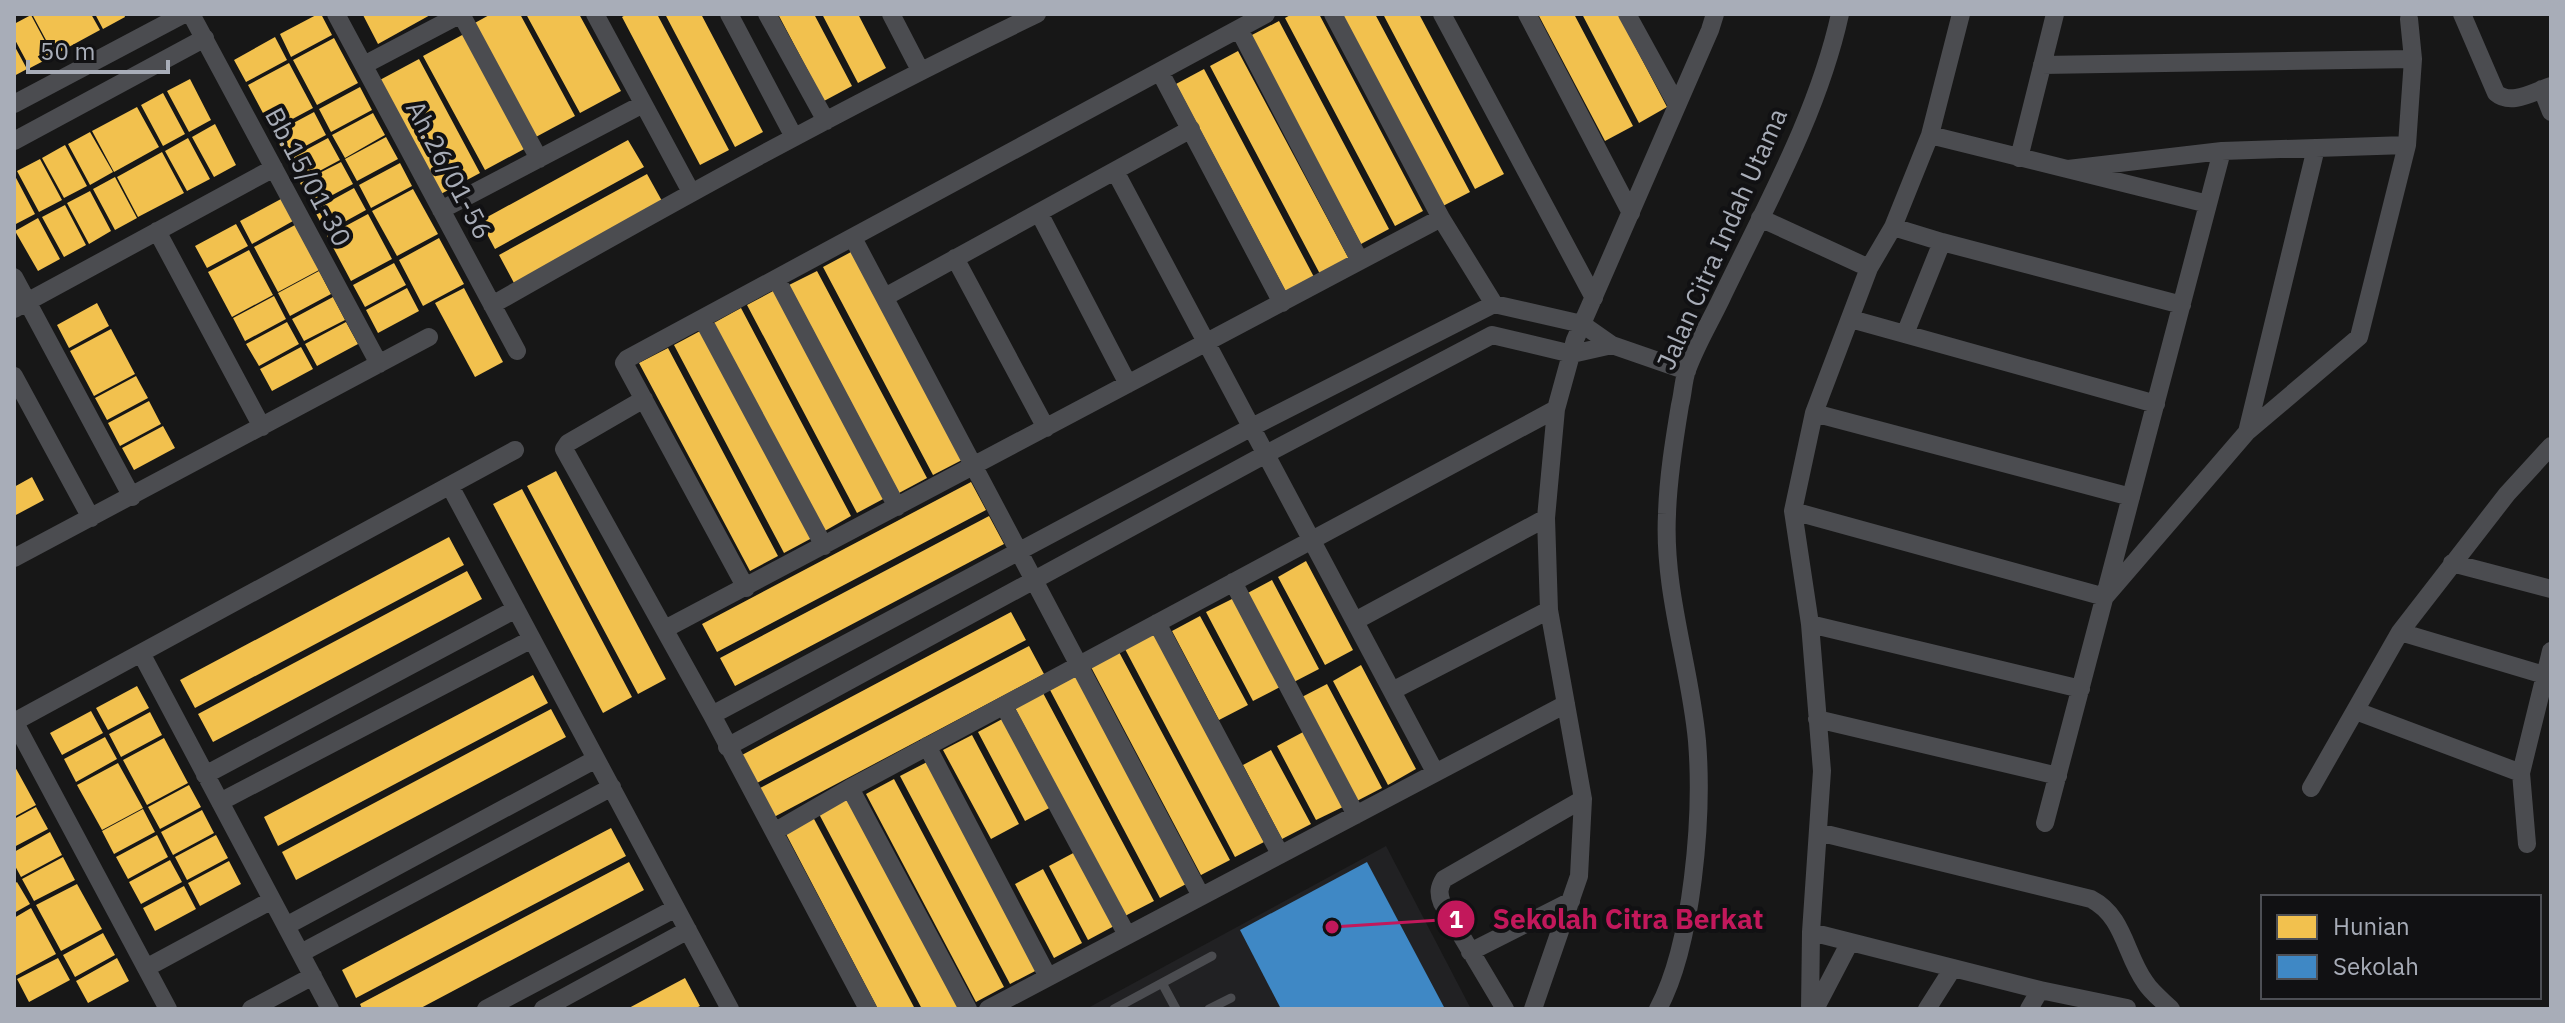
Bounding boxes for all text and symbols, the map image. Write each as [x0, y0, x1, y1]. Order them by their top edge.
scale bar [28, 24, 168, 74]
text: 50 m [40, 35, 95, 67]
street label: Ah.26/01-56 [399, 94, 501, 245]
street label: Bb.15/01-30 [258, 101, 360, 252]
street label: Jalan Citra Indah Utama [1648, 103, 1794, 375]
callout: Sekolah Citra Berkat [1436, 893, 1779, 945]
legend [2261, 895, 2541, 999]
text: Sekolah Citra Berkat [1493, 900, 1763, 937]
text: 1 [1449, 903, 1463, 935]
text: Hunian [2333, 910, 2410, 942]
text: Sekolah [2333, 950, 2419, 982]

